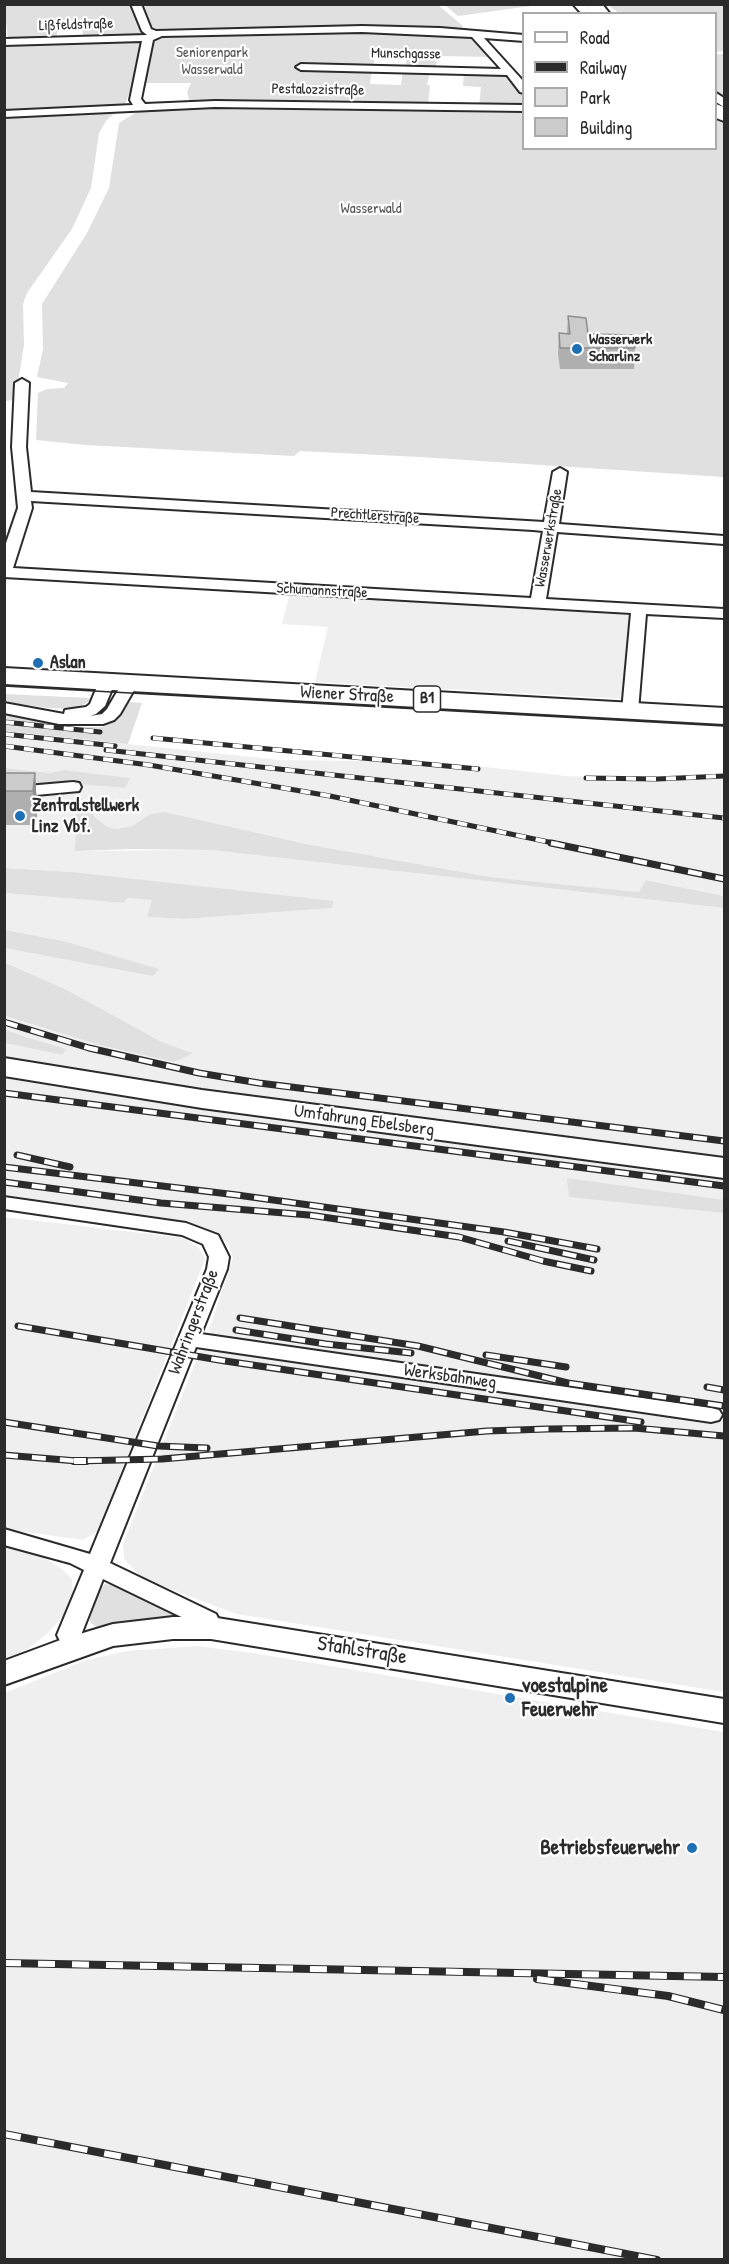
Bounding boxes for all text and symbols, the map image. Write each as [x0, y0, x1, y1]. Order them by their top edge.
legend [522, 12, 717, 150]
street label: Lißfeldstraße [38, 15, 114, 35]
text: Road [580, 25, 610, 50]
park label: Seniorenpark Wasserwald [176, 44, 248, 79]
street label: Munschgasse [371, 44, 441, 64]
text: Railway [580, 55, 627, 80]
street label: Pestalozzistraße [271, 80, 365, 100]
text: Park [580, 85, 610, 110]
text: Building [580, 115, 632, 140]
park label: Wasserwald [340, 200, 402, 218]
place label: Wasserwerk Scharlinz [589, 331, 652, 366]
marker: Wasserwerk Scharlinz [570, 342, 584, 356]
street label: Wasserwerkstraße [531, 487, 567, 589]
street label: Prechtlerstraße [330, 504, 420, 528]
street label: Schumannstraße [276, 580, 368, 602]
place label: Aslan [50, 652, 86, 674]
marker: Aslan [31, 656, 45, 670]
street label: Wiener Straße [300, 682, 394, 708]
road number: B1 [414, 686, 440, 712]
place label: Zentralstellwerk Linz Vbf. [32, 795, 139, 838]
marker: Zentralstellwerk Linz Vbf. [13, 809, 27, 823]
street label: Umfahrung Ebelsberg [292, 1100, 436, 1142]
street label: Wahringerstraße [164, 1266, 224, 1378]
street label: Werksbahnweg [402, 1360, 498, 1394]
street label: Stahlstraße [315, 1631, 409, 1671]
place label: voestalpine Feuerwehr [522, 1673, 608, 1723]
marker: voestalpine Feuerwehr [503, 1691, 517, 1705]
place label: Betriebsfeuerwehr [540, 1835, 680, 1861]
marker: Betriebsfeuerwehr [685, 1841, 699, 1855]

